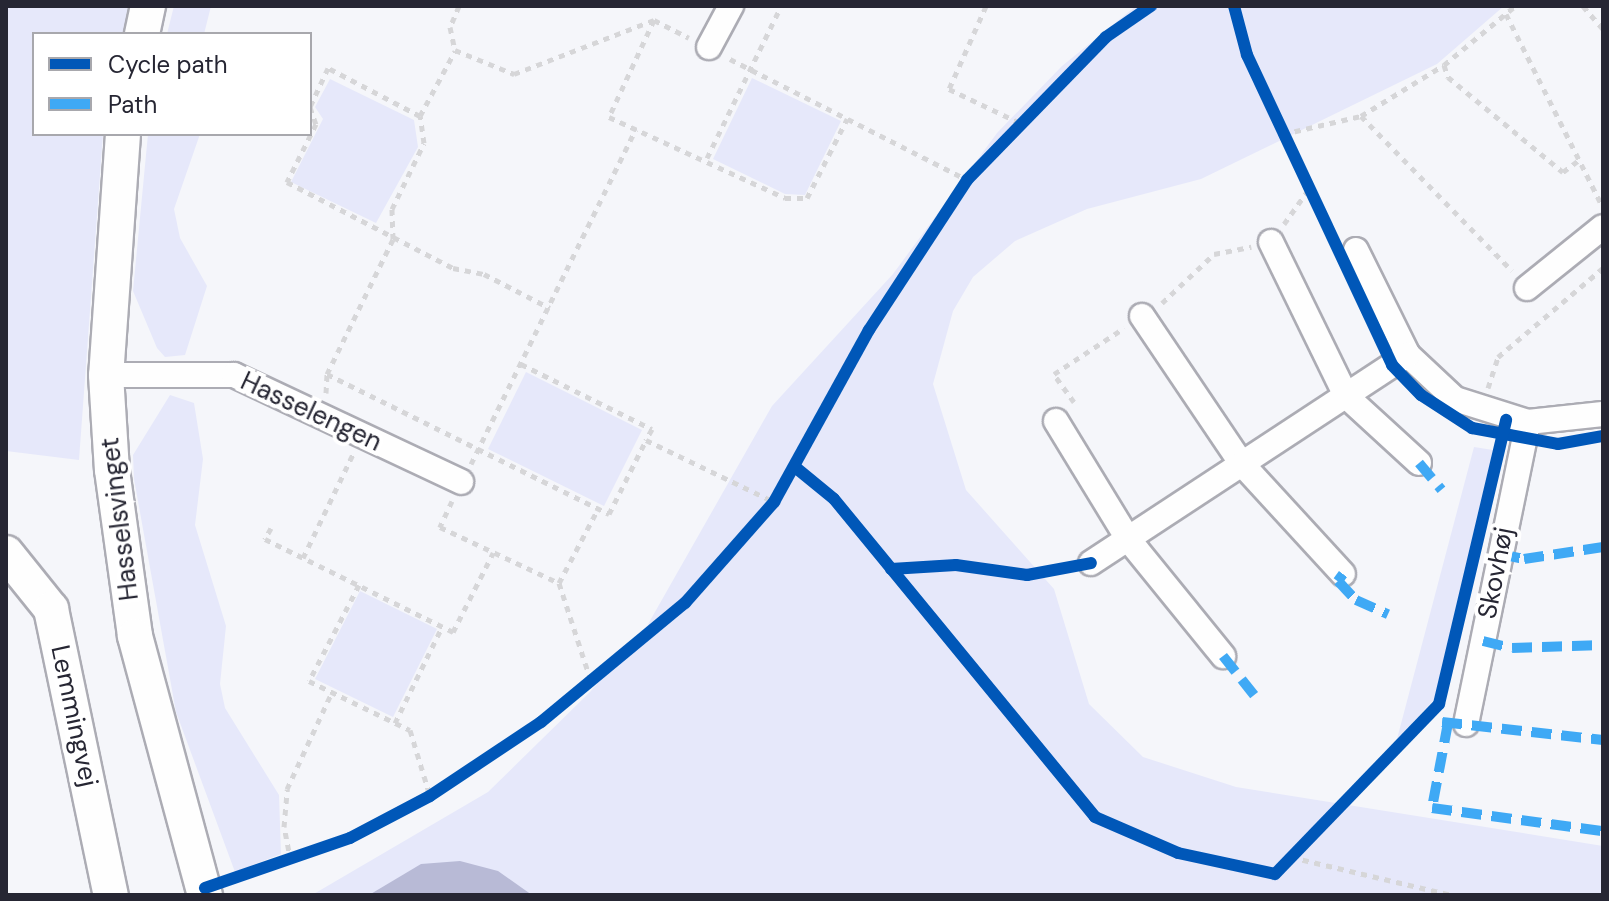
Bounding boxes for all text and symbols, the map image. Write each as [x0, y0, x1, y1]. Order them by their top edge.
legend [32, 32, 312, 136]
text: Cycle path [108, 49, 227, 80]
text: Path [108, 89, 157, 120]
street label: Hasselengen [236, 366, 386, 458]
street label: Hasselsvinget [95, 436, 145, 602]
street label: Skovhøj [1472, 525, 1520, 621]
street label: Lemmingvej [44, 642, 104, 790]

